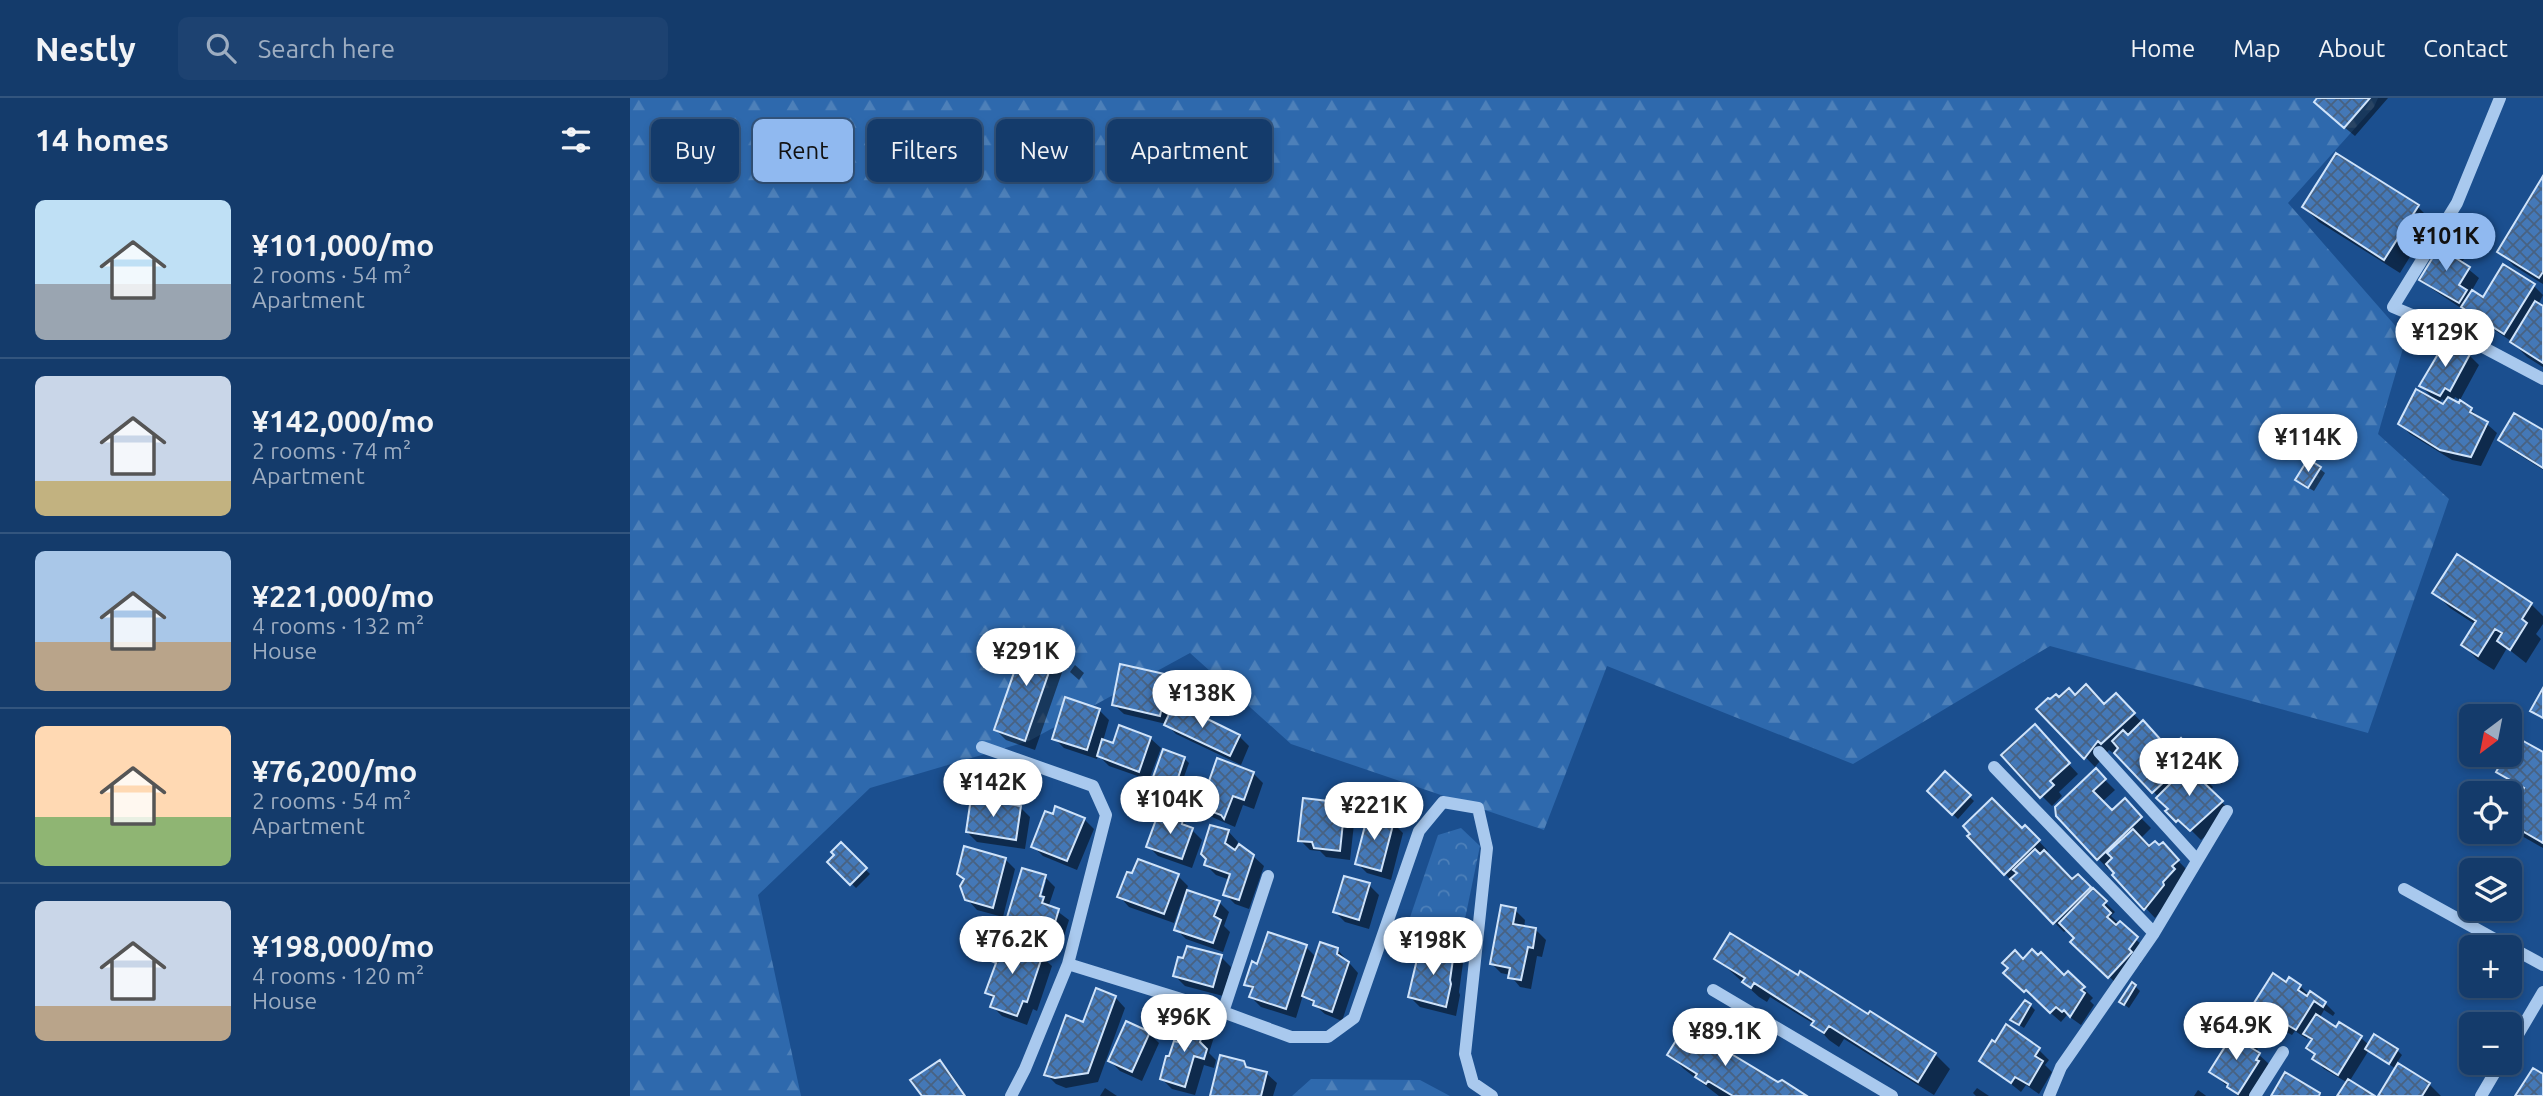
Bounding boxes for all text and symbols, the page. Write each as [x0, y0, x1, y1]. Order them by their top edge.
search box [178, 17, 668, 80]
icon: search [202, 29, 240, 67]
text: Nestly [35, 30, 136, 67]
text: Search here [258, 34, 395, 63]
text: Home [2130, 35, 2195, 62]
text: Map [2233, 35, 2280, 62]
text: About [2318, 35, 2385, 62]
text: Contact [2423, 35, 2508, 62]
chip: Buy [651, 119, 739, 182]
chip: Rent [753, 119, 853, 182]
chip: Filters [867, 119, 982, 182]
chip: New [996, 119, 1093, 182]
chip: Apartment [1107, 119, 1272, 182]
icon: filters [557, 121, 595, 159]
text: 14 homes [35, 123, 169, 157]
pin: ¥101K [2397, 214, 2495, 273]
text: ¥101K [2412, 223, 2480, 248]
icon: home [91, 228, 175, 312]
text: ¥101,000/mo [252, 228, 434, 262]
text: 2 rooms · 54 m² [252, 262, 411, 287]
text: Apartment [252, 287, 365, 312]
pin: ¥129K [2396, 310, 2494, 369]
text: ¥129K [2411, 319, 2479, 344]
icon: home [91, 404, 175, 488]
text: ¥142,000/mo [252, 404, 434, 438]
pin: ¥114K [2259, 414, 2357, 474]
text: ¥114K [2274, 424, 2342, 449]
text: 2 rooms · 74 m² [252, 438, 411, 463]
text: Apartment [252, 463, 365, 488]
icon: home [91, 579, 175, 663]
text: ¥221,000/mo [252, 579, 434, 613]
text: 4 rooms · 132 m² [252, 613, 424, 638]
pin: ¥291K [977, 628, 1075, 688]
text: House [252, 638, 317, 663]
text: ¥291K [992, 638, 1060, 663]
pin: ¥138K [1153, 670, 1251, 730]
text: ¥138K [1168, 680, 1236, 705]
north arrow [2459, 704, 2522, 766]
map controls [2459, 704, 2522, 1075]
pin: ¥124K [2140, 738, 2238, 798]
text: ¥124K [2155, 748, 2223, 773]
icon: home [91, 754, 175, 838]
text: ¥76,200/mo [252, 754, 417, 788]
pin: ¥142K [944, 760, 1042, 819]
text: ¥142K [959, 769, 1027, 794]
pin: ¥104K [1121, 776, 1219, 836]
button: locate [2459, 781, 2522, 844]
pin: ¥221K [1325, 782, 1423, 842]
text: ¥104K [1136, 786, 1204, 811]
text: 2 rooms · 54 m² [252, 788, 411, 813]
text: ¥221K [1340, 792, 1408, 817]
text: Apartment [252, 813, 365, 838]
button: layers [2459, 858, 2522, 921]
pin: ¥76.2K [955, 916, 1069, 976]
pin: ¥198K [1384, 918, 1482, 977]
text: ¥76.2K [976, 926, 1048, 951]
text: ¥198K [1399, 927, 1467, 952]
icon: home [91, 929, 175, 1013]
text: ¥198,000/mo [252, 929, 434, 963]
button: + [2459, 935, 2522, 998]
text: 4 rooms · 120 m² [252, 963, 424, 988]
text: House [252, 988, 317, 1013]
pin: ¥96K [1143, 995, 1225, 1054]
pin: ¥64.9K [2179, 1002, 2293, 1062]
text: ¥96K [1157, 1004, 1211, 1029]
pin: ¥89.1K [1668, 1009, 1782, 1068]
text: ¥64.9K [2200, 1012, 2272, 1037]
button: − [2459, 1012, 2522, 1075]
text: ¥89.1K [1689, 1018, 1761, 1043]

